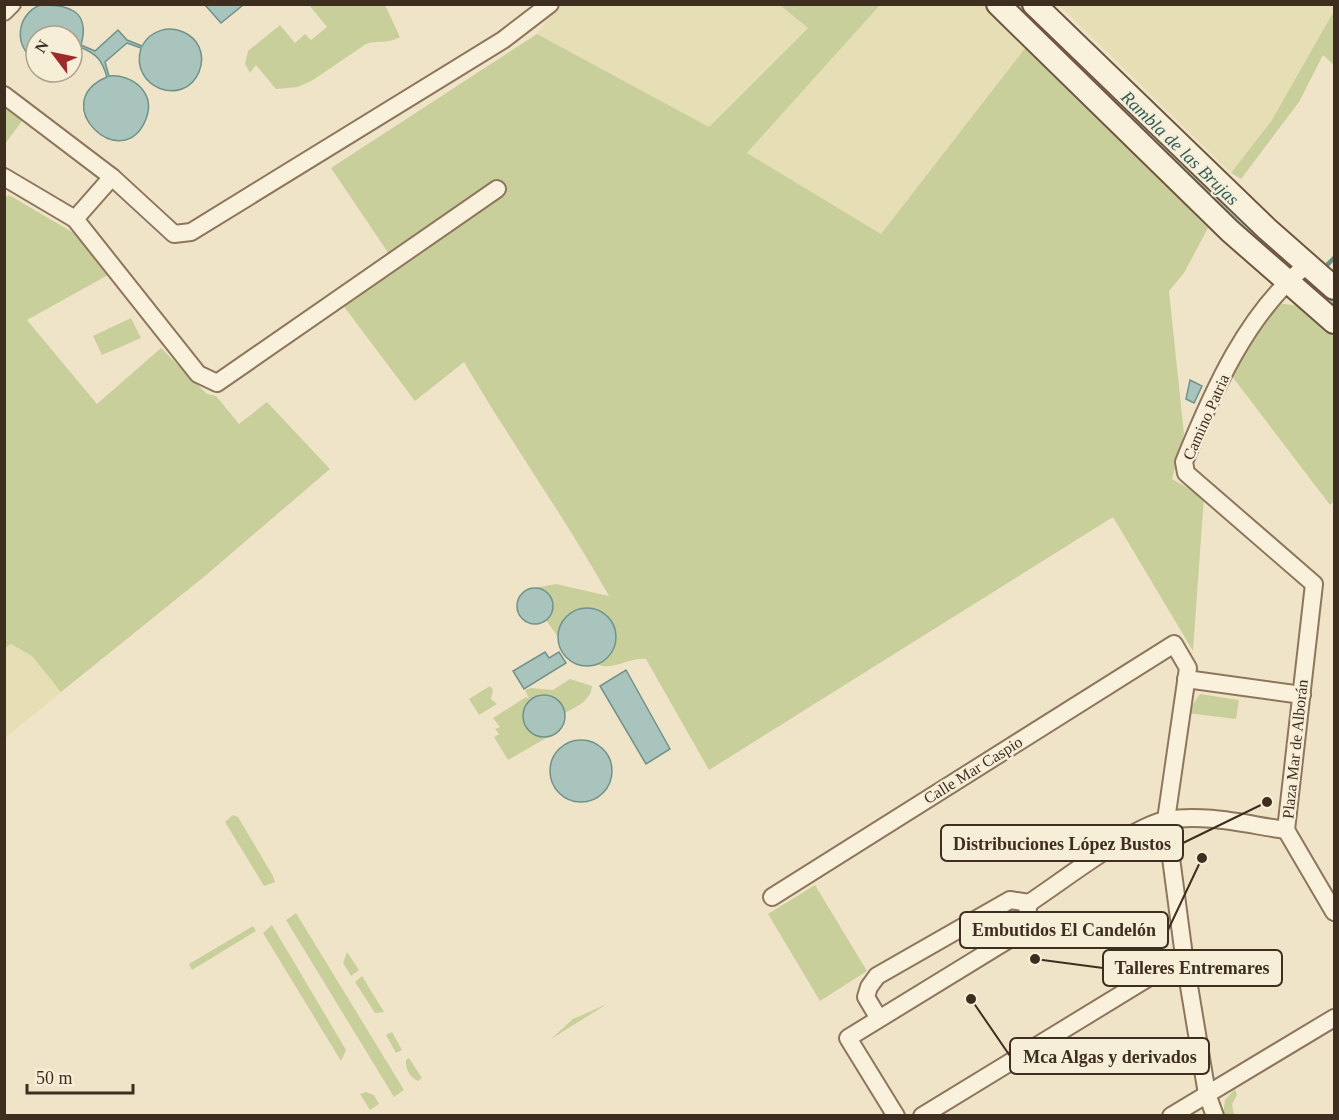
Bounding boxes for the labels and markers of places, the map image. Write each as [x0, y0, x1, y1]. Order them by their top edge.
callout: Distribuciones López Bustos [941, 825, 1183, 861]
callout: Embutidos El Candelón [960, 912, 1168, 948]
callout: Talleres Entremares [1103, 950, 1282, 986]
callout: Mca Algas y derivados [1010, 1038, 1209, 1074]

